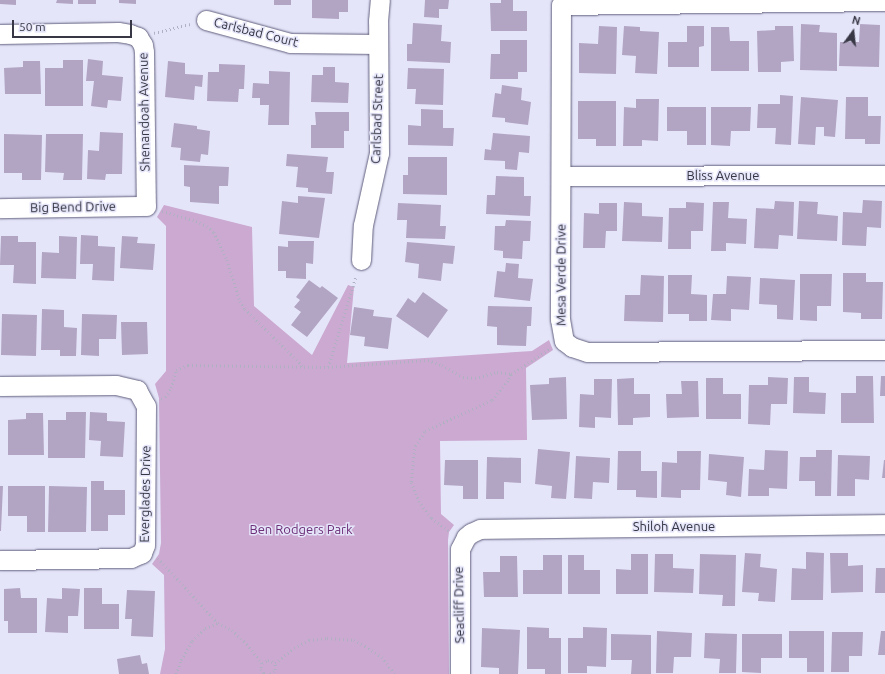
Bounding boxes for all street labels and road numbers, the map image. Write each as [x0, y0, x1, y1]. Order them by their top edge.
street label: Carlsbad Court [212, 14, 300, 50]
street label: Shenandoah Avenue [135, 52, 153, 172]
street label: Carlsbad Street [368, 74, 386, 164]
street label: Bliss Avenue [687, 167, 759, 183]
street label: Big Bend Drive [30, 198, 116, 216]
street label: Mesa Verde Drive [553, 224, 569, 326]
street label: Everglades Drive [136, 445, 154, 543]
street label: Shiloh Avenue [633, 518, 715, 534]
street label: Seacliff Drive [451, 566, 467, 644]

